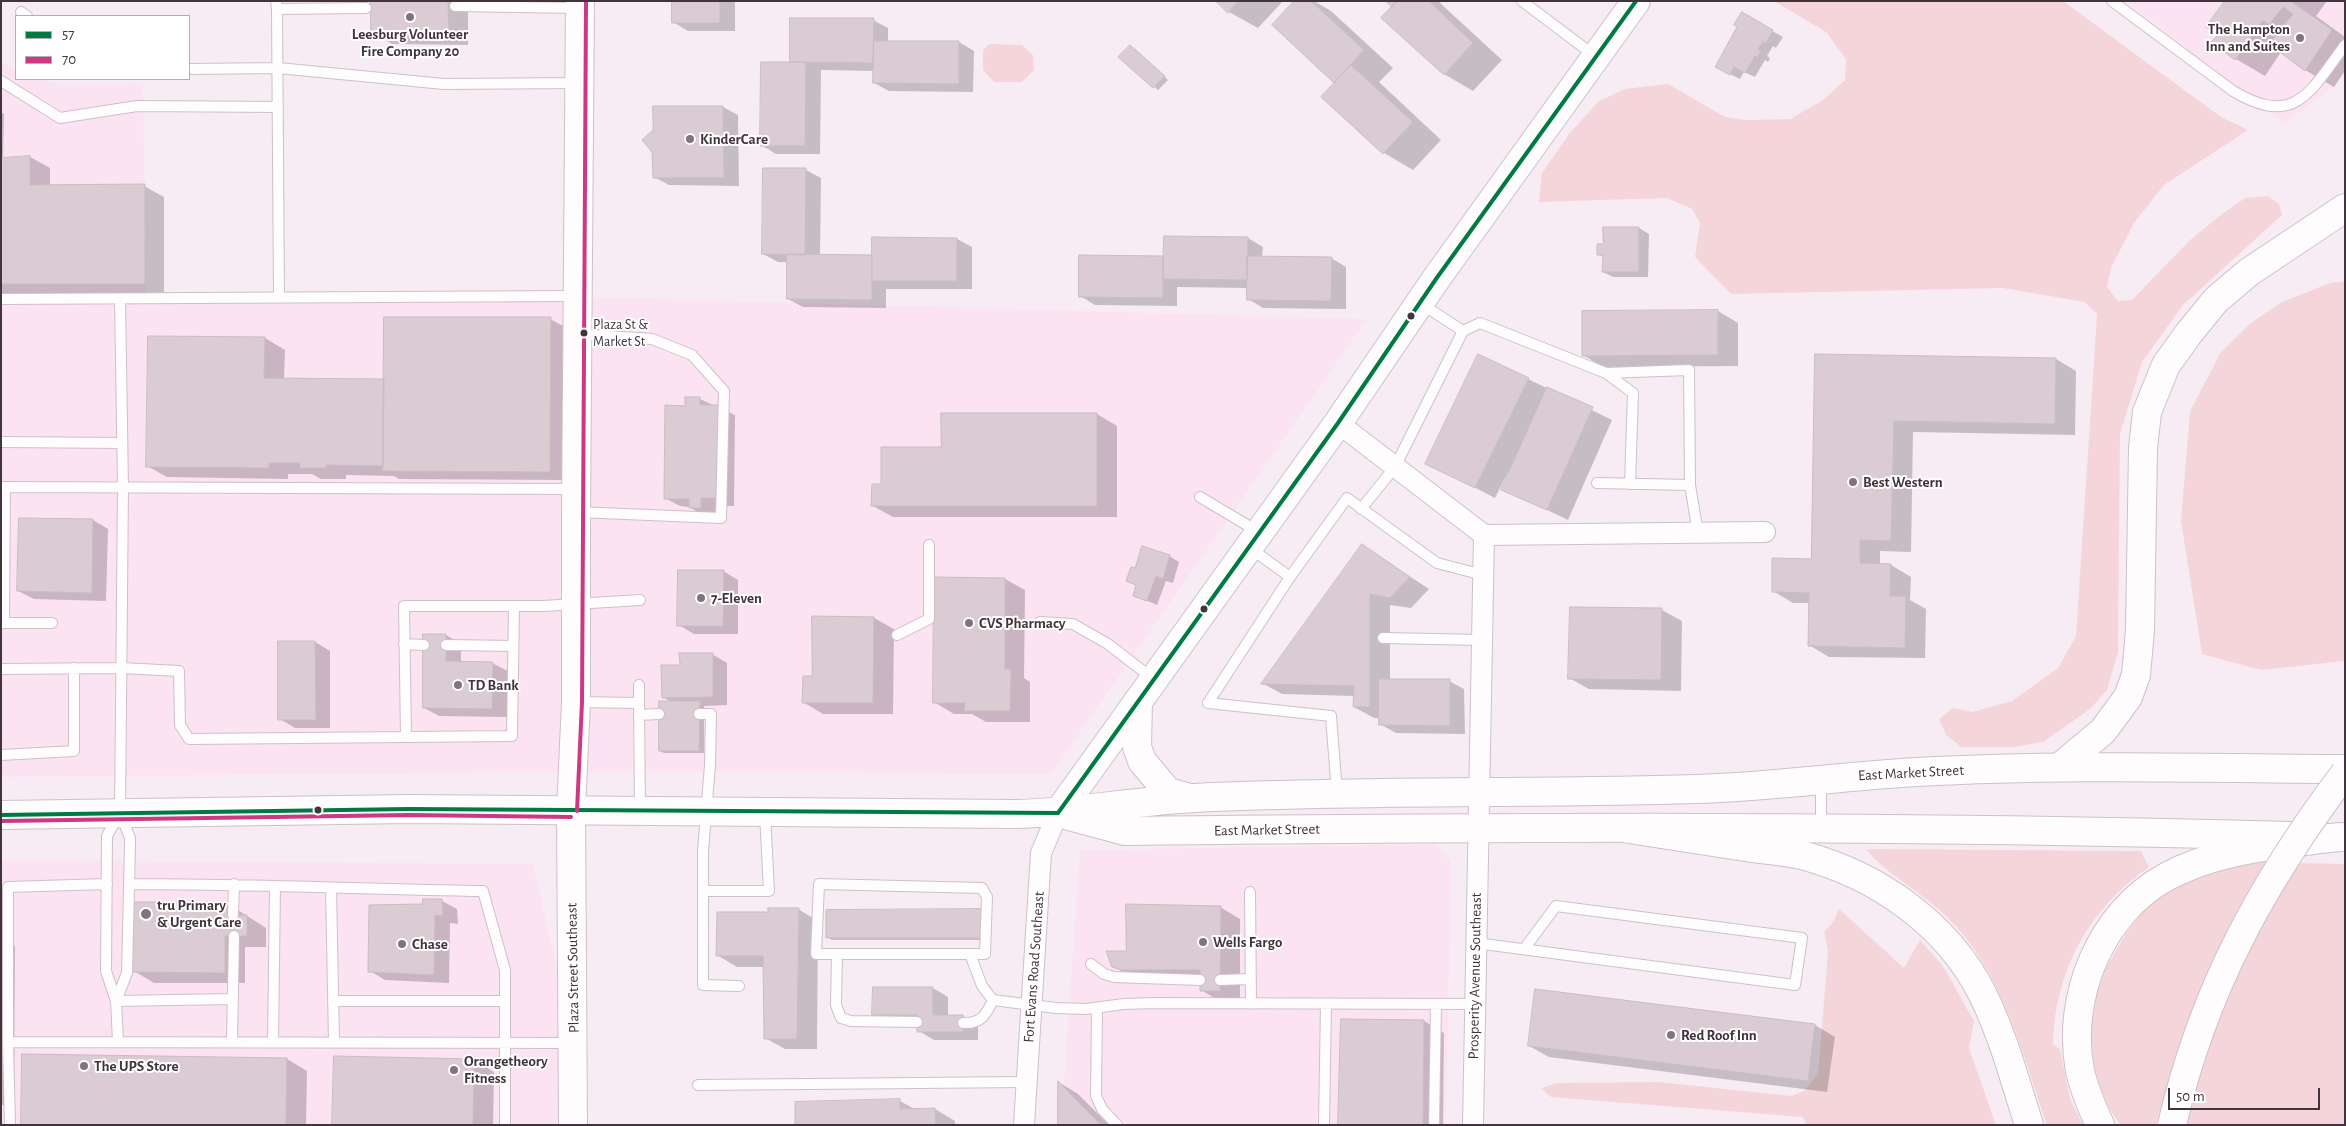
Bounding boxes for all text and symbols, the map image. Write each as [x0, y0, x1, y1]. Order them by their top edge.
marker: Leesburg Volunteer Fire Company 20 [404, 11, 416, 23]
legend [15, 15, 190, 80]
place label: The Hampton Inn and Suites [2205, 20, 2290, 55]
place label: Leesburg Volunteer Fire Company 20 [352, 25, 468, 60]
text: 57 [62, 27, 75, 42]
marker: The Hampton Inn and Suites [2294, 32, 2306, 44]
text: 70 [62, 52, 76, 67]
place label: KinderCare [700, 130, 768, 148]
marker: KinderCare [684, 133, 696, 145]
unlabelled marker [1406, 311, 1416, 321]
place label: Plaza St & Market St [593, 317, 648, 350]
marker: Plaza St & Market St [579, 328, 589, 338]
place label: Best Western [1863, 473, 1943, 491]
marker: Best Western [1847, 476, 1859, 488]
place label: 7-Eleven [711, 589, 762, 607]
marker: 7-Eleven [695, 592, 707, 604]
unlabelled marker [1199, 604, 1209, 614]
place label: CVS Pharmacy [979, 614, 1066, 632]
marker: CVS Pharmacy [963, 617, 975, 629]
place label: TD Bank [468, 676, 519, 694]
marker: TD Bank [452, 679, 464, 691]
street label: East Market Street [1858, 761, 1964, 785]
unlabelled marker [313, 805, 323, 815]
street label: East Market Street [1214, 820, 1320, 840]
street label: Fort Evans Road Southeast [1020, 891, 1048, 1043]
street label: Prosperity Avenue Southeast [1465, 892, 1485, 1060]
place label: tru Primary & Urgent Care [157, 896, 241, 931]
street label: Plaza Street Southeast [563, 903, 583, 1033]
marker: tru Primary & Urgent Care [139, 907, 153, 921]
place label: Wells Fargo [1213, 933, 1282, 951]
place label: Chase [412, 935, 448, 953]
marker: Wells Fargo [1197, 936, 1209, 948]
marker: Chase [396, 938, 408, 950]
place label: Red Roof Inn [1681, 1026, 1757, 1044]
marker: Red Roof Inn [1665, 1029, 1677, 1041]
place label: Orangetheory Fitness [464, 1052, 548, 1087]
place label: The UPS Store [94, 1057, 179, 1075]
marker: The UPS Store [78, 1060, 90, 1072]
marker: Orangetheory Fitness [448, 1064, 460, 1076]
scale bar [2171, 1078, 2324, 1110]
text: 50 m [2176, 1089, 2205, 1104]

